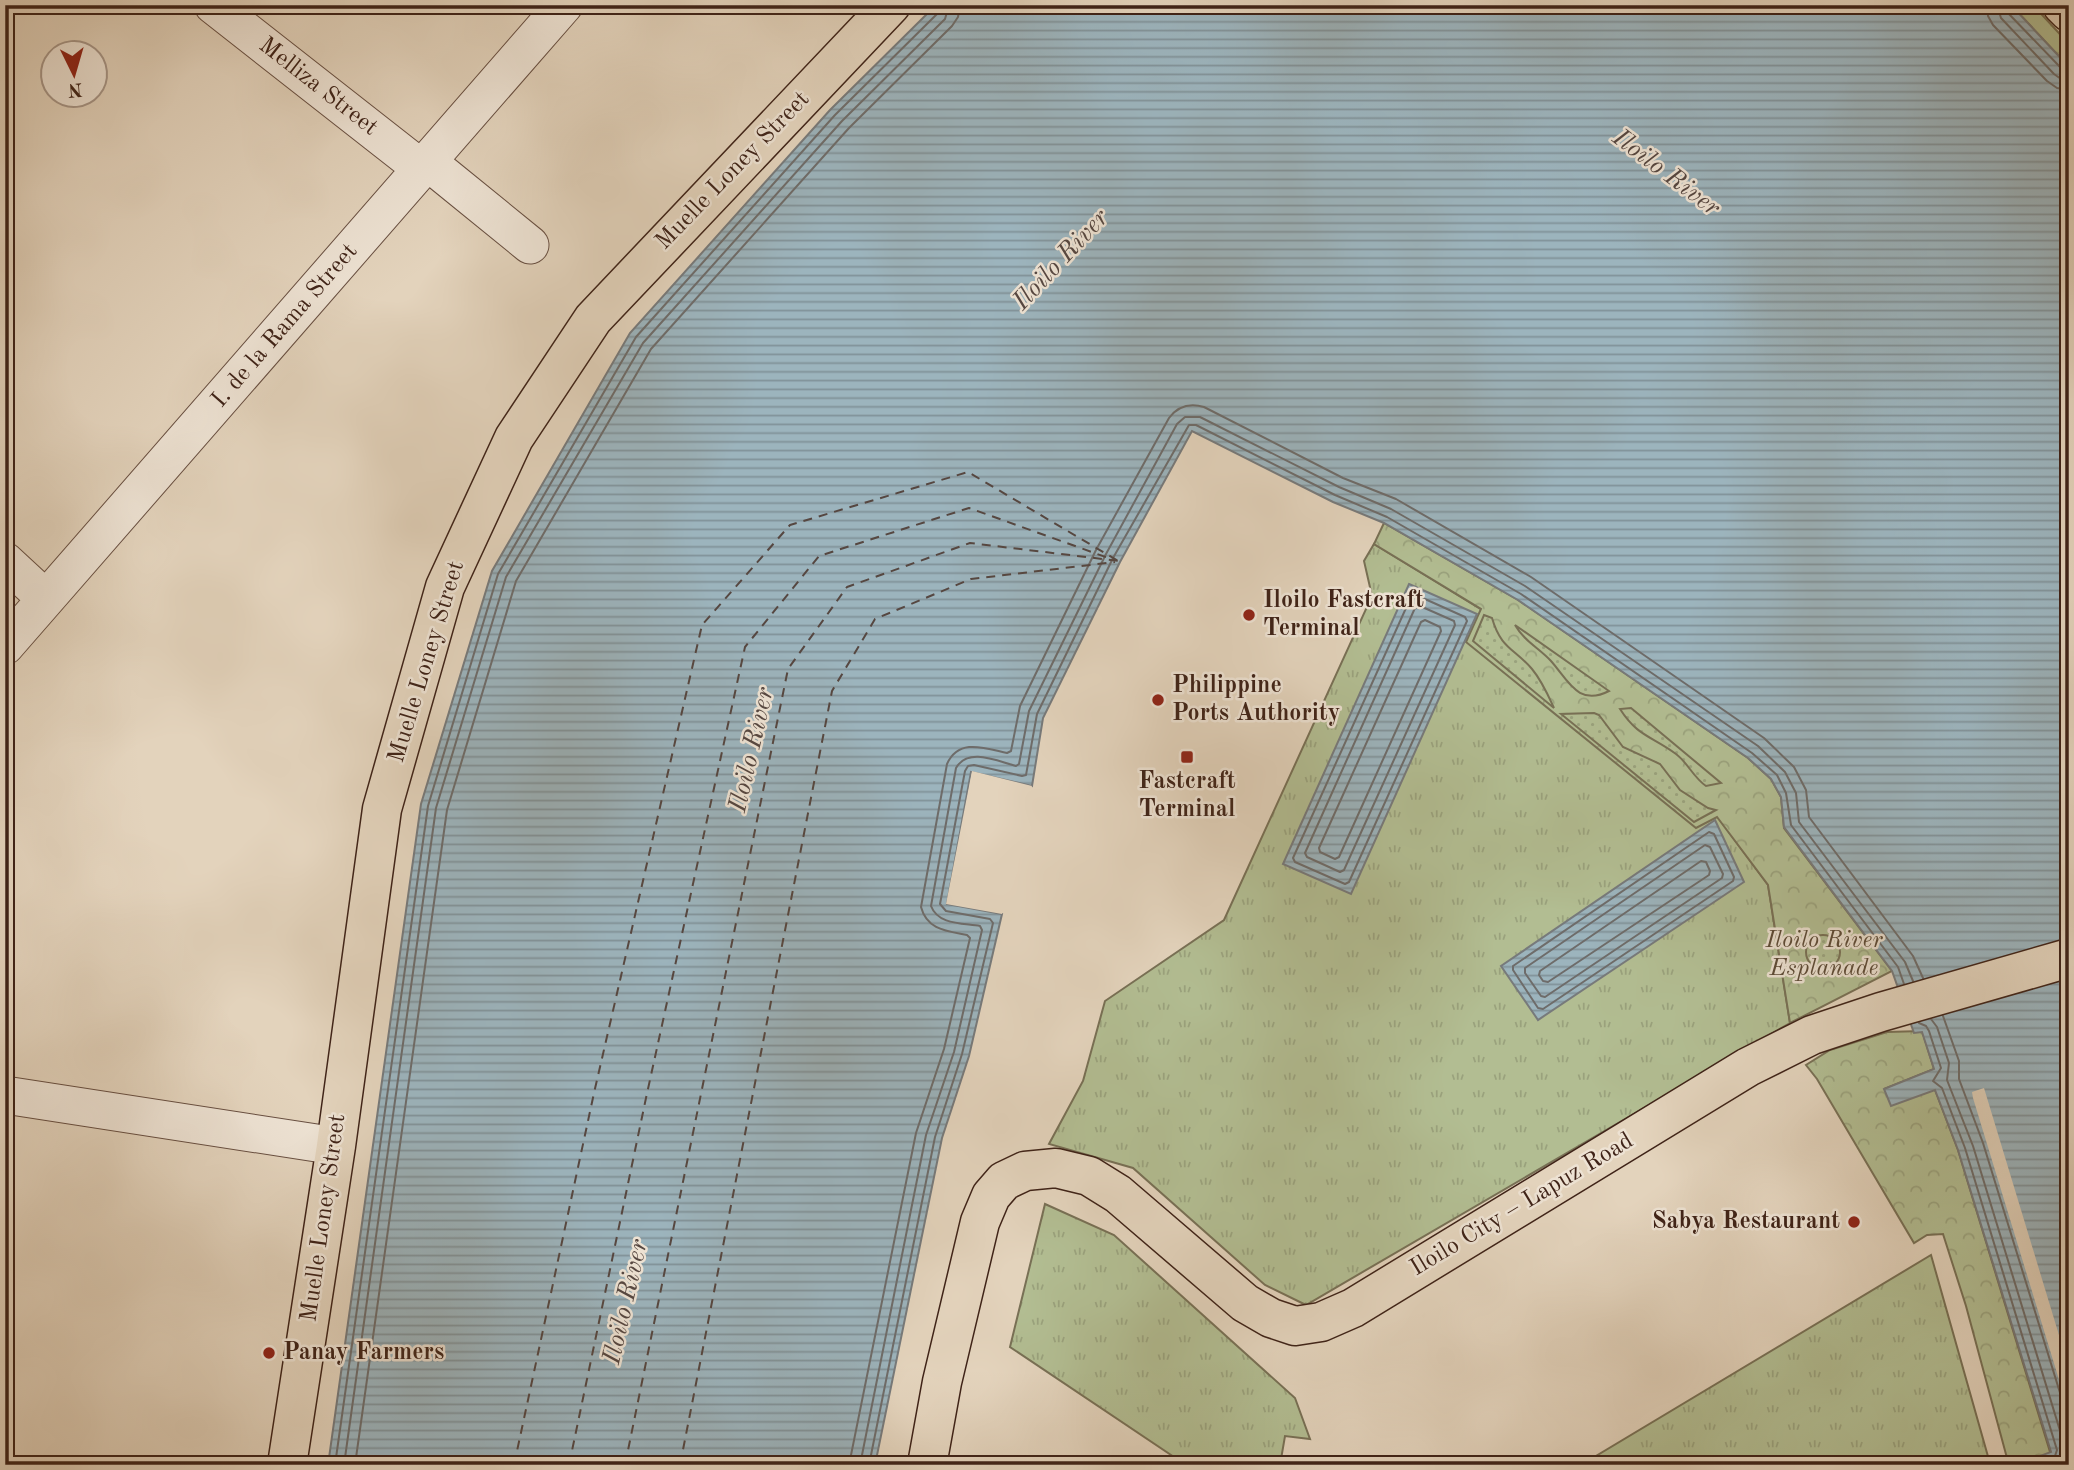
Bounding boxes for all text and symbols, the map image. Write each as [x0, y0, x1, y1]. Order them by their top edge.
street label: Melliza Street [254, 33, 382, 141]
north arrow [38, 38, 108, 108]
text: N [67, 78, 83, 99]
street label: Muelle Loney Street [652, 87, 814, 255]
water label: Iloilo River [1607, 124, 1725, 222]
water label: Iloilo River [1008, 204, 1114, 316]
street label: I. de la Rama Street [208, 239, 362, 413]
street label: Muelle Loney Street [385, 558, 469, 766]
place label: Iloilo Fastcraft Terminal [1263, 589, 1424, 641]
marker: Iloilo Fastcraft Terminal [1241, 607, 1257, 623]
place label: Philippine Ports Authority [1172, 674, 1340, 726]
water label: Iloilo River [725, 684, 779, 816]
marker: Philippine Ports Authority [1150, 692, 1166, 708]
marker: Fastcraft Terminal [1179, 749, 1195, 765]
place label: Fastcraft Terminal [1138, 770, 1236, 822]
park label: Iloilo River Esplanade [1764, 929, 1883, 981]
street label: Muelle Loney Street [298, 1112, 350, 1324]
street label: Iloilo City – Lapuz Road [1406, 1129, 1638, 1281]
place label: Sabya Restaurant [1652, 1210, 1840, 1234]
marker: Sabya Restaurant [1846, 1214, 1862, 1230]
water label: Iloilo River [599, 1236, 653, 1368]
place label: Panay Farmers [283, 1341, 444, 1365]
marker: Panay Farmers [261, 1345, 277, 1361]

